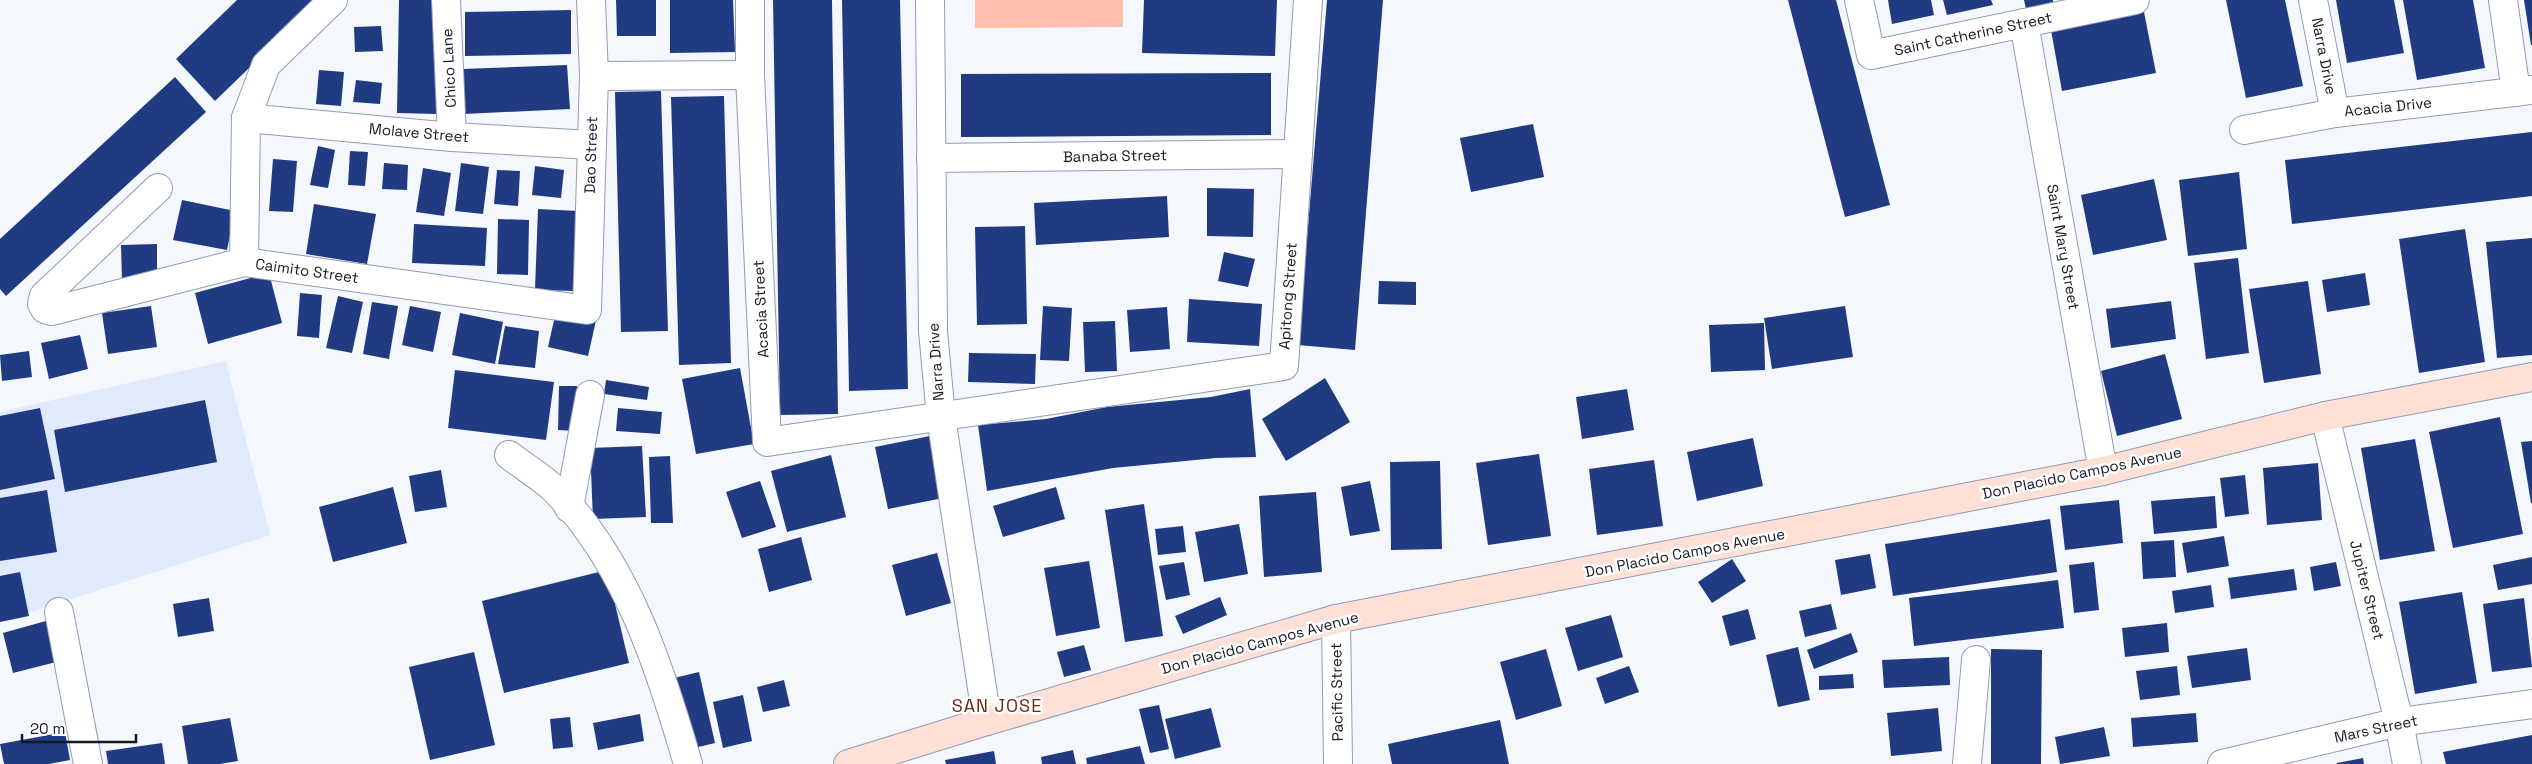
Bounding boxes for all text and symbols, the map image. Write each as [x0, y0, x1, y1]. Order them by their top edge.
street label: Saint Catherine Street [1892, 7, 2054, 60]
street label: Narra Drive [2308, 16, 2341, 96]
street label: Chico Lane [437, 28, 460, 108]
street label: Acacia Drive [2343, 92, 2433, 121]
street label: Dao Street [580, 116, 601, 194]
street label: Molave Street [368, 119, 470, 146]
street label: Banaba Street [1063, 145, 1167, 166]
street label: Saint Mary Street [2043, 183, 2084, 311]
street label: Apitong Street [1274, 242, 1301, 350]
street label: Caimito Street [254, 254, 360, 287]
street label: Acacia Street [748, 260, 773, 358]
street label: Narra Drive [923, 322, 948, 402]
street label: Don Placido Campos Avenue [1980, 442, 2183, 503]
street label: Don Placido Campos Avenue [1583, 524, 1787, 581]
street label: Jupiter Street [2346, 538, 2389, 642]
street label: Don Placido Campos Avenue [1159, 607, 1361, 678]
street label: Pacific Street [1326, 642, 1347, 741]
district label: SAN JOSE [952, 694, 1042, 717]
street label: Mars Street [2332, 710, 2419, 747]
scale bar [22, 712, 136, 744]
text: 20 m [30, 719, 65, 738]

